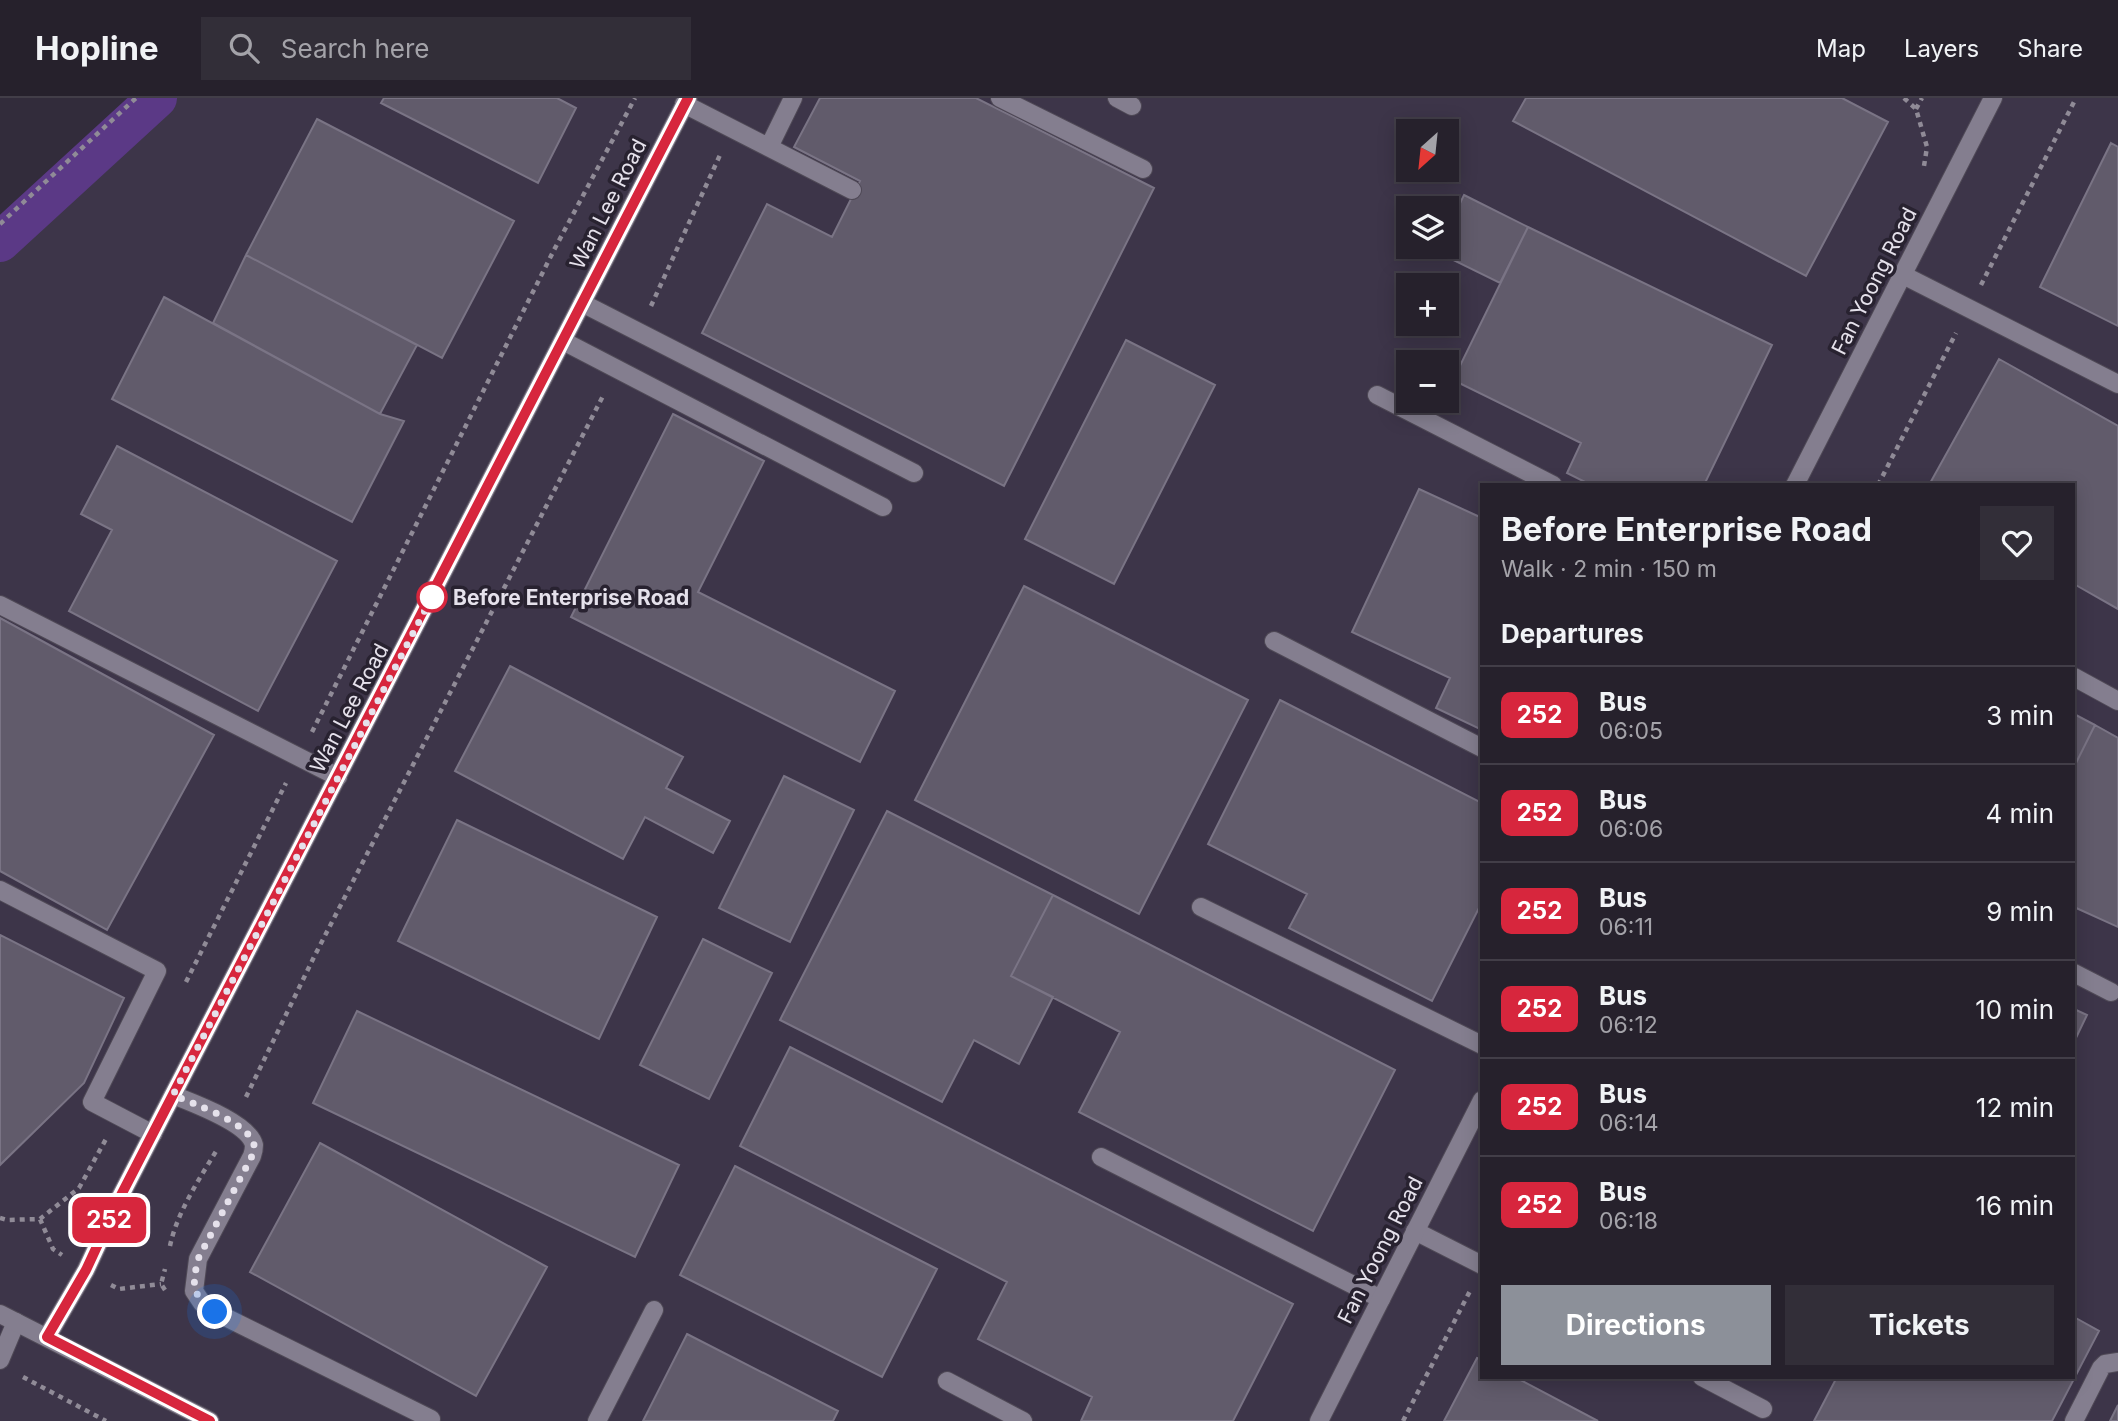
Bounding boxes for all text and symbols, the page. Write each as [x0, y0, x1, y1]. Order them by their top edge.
search box [201, 17, 691, 80]
text: Hopline [35, 28, 159, 68]
icon: search [225, 29, 263, 67]
text: Search here [281, 33, 429, 64]
text: Map [1816, 34, 1866, 63]
text: Layers [1904, 34, 1979, 63]
text: Share [2017, 34, 2083, 63]
north arrow [1396, 119, 1460, 182]
map controls [1396, 119, 1459, 413]
street label: Wan Lee Road [564, 135, 652, 273]
button: layers [1396, 196, 1459, 259]
street label: Fan Yoong Road [1826, 203, 1922, 359]
button: + [1396, 273, 1459, 336]
button: − [1396, 350, 1459, 413]
button: heart [1980, 506, 2054, 580]
text: Before Enterprise Road [1501, 509, 1872, 549]
text: Walk · 2 min · 150 m [1501, 555, 1717, 583]
marker: Before Enterprise Road [417, 582, 447, 612]
place label: Before Enterprise Road [453, 585, 689, 610]
text: Departures [1501, 618, 1644, 649]
street label: Wan Lee Road [304, 639, 394, 777]
text: Bus [1599, 686, 1647, 717]
text: 252 [1517, 700, 1562, 729]
text: 3 min [1986, 700, 2054, 731]
text: 06:05 [1599, 717, 1663, 745]
text: Bus [1599, 784, 1647, 815]
text: 252 [1517, 798, 1562, 827]
text: 4 min [1985, 798, 2054, 829]
text: 06:06 [1599, 815, 1663, 843]
text: Bus [1599, 882, 1647, 913]
text: 252 [1517, 896, 1562, 925]
text: 9 min [1986, 896, 2054, 927]
text: 06:11 [1599, 913, 1653, 941]
text: Bus [1599, 980, 1647, 1011]
text: 252 [1517, 994, 1562, 1023]
text: 10 min [1975, 994, 2054, 1025]
text: 06:12 [1599, 1011, 1658, 1039]
text: Bus [1599, 1078, 1647, 1109]
text: 252 [1517, 1092, 1562, 1121]
text: 12 min [1976, 1092, 2054, 1123]
text: 06:14 [1599, 1109, 1659, 1137]
street label: Fan Yoong Road [1332, 1172, 1428, 1328]
text: Bus [1599, 1176, 1647, 1207]
text: 252 [1517, 1190, 1562, 1219]
text: 16 min [1976, 1190, 2054, 1221]
line badge: 252 [69, 1197, 149, 1243]
text: 252 [86, 1205, 132, 1234]
text: 06:18 [1599, 1207, 1658, 1235]
button: Directions [1501, 1285, 1771, 1365]
button: Tickets [1785, 1285, 2054, 1365]
your location [197, 1294, 232, 1329]

